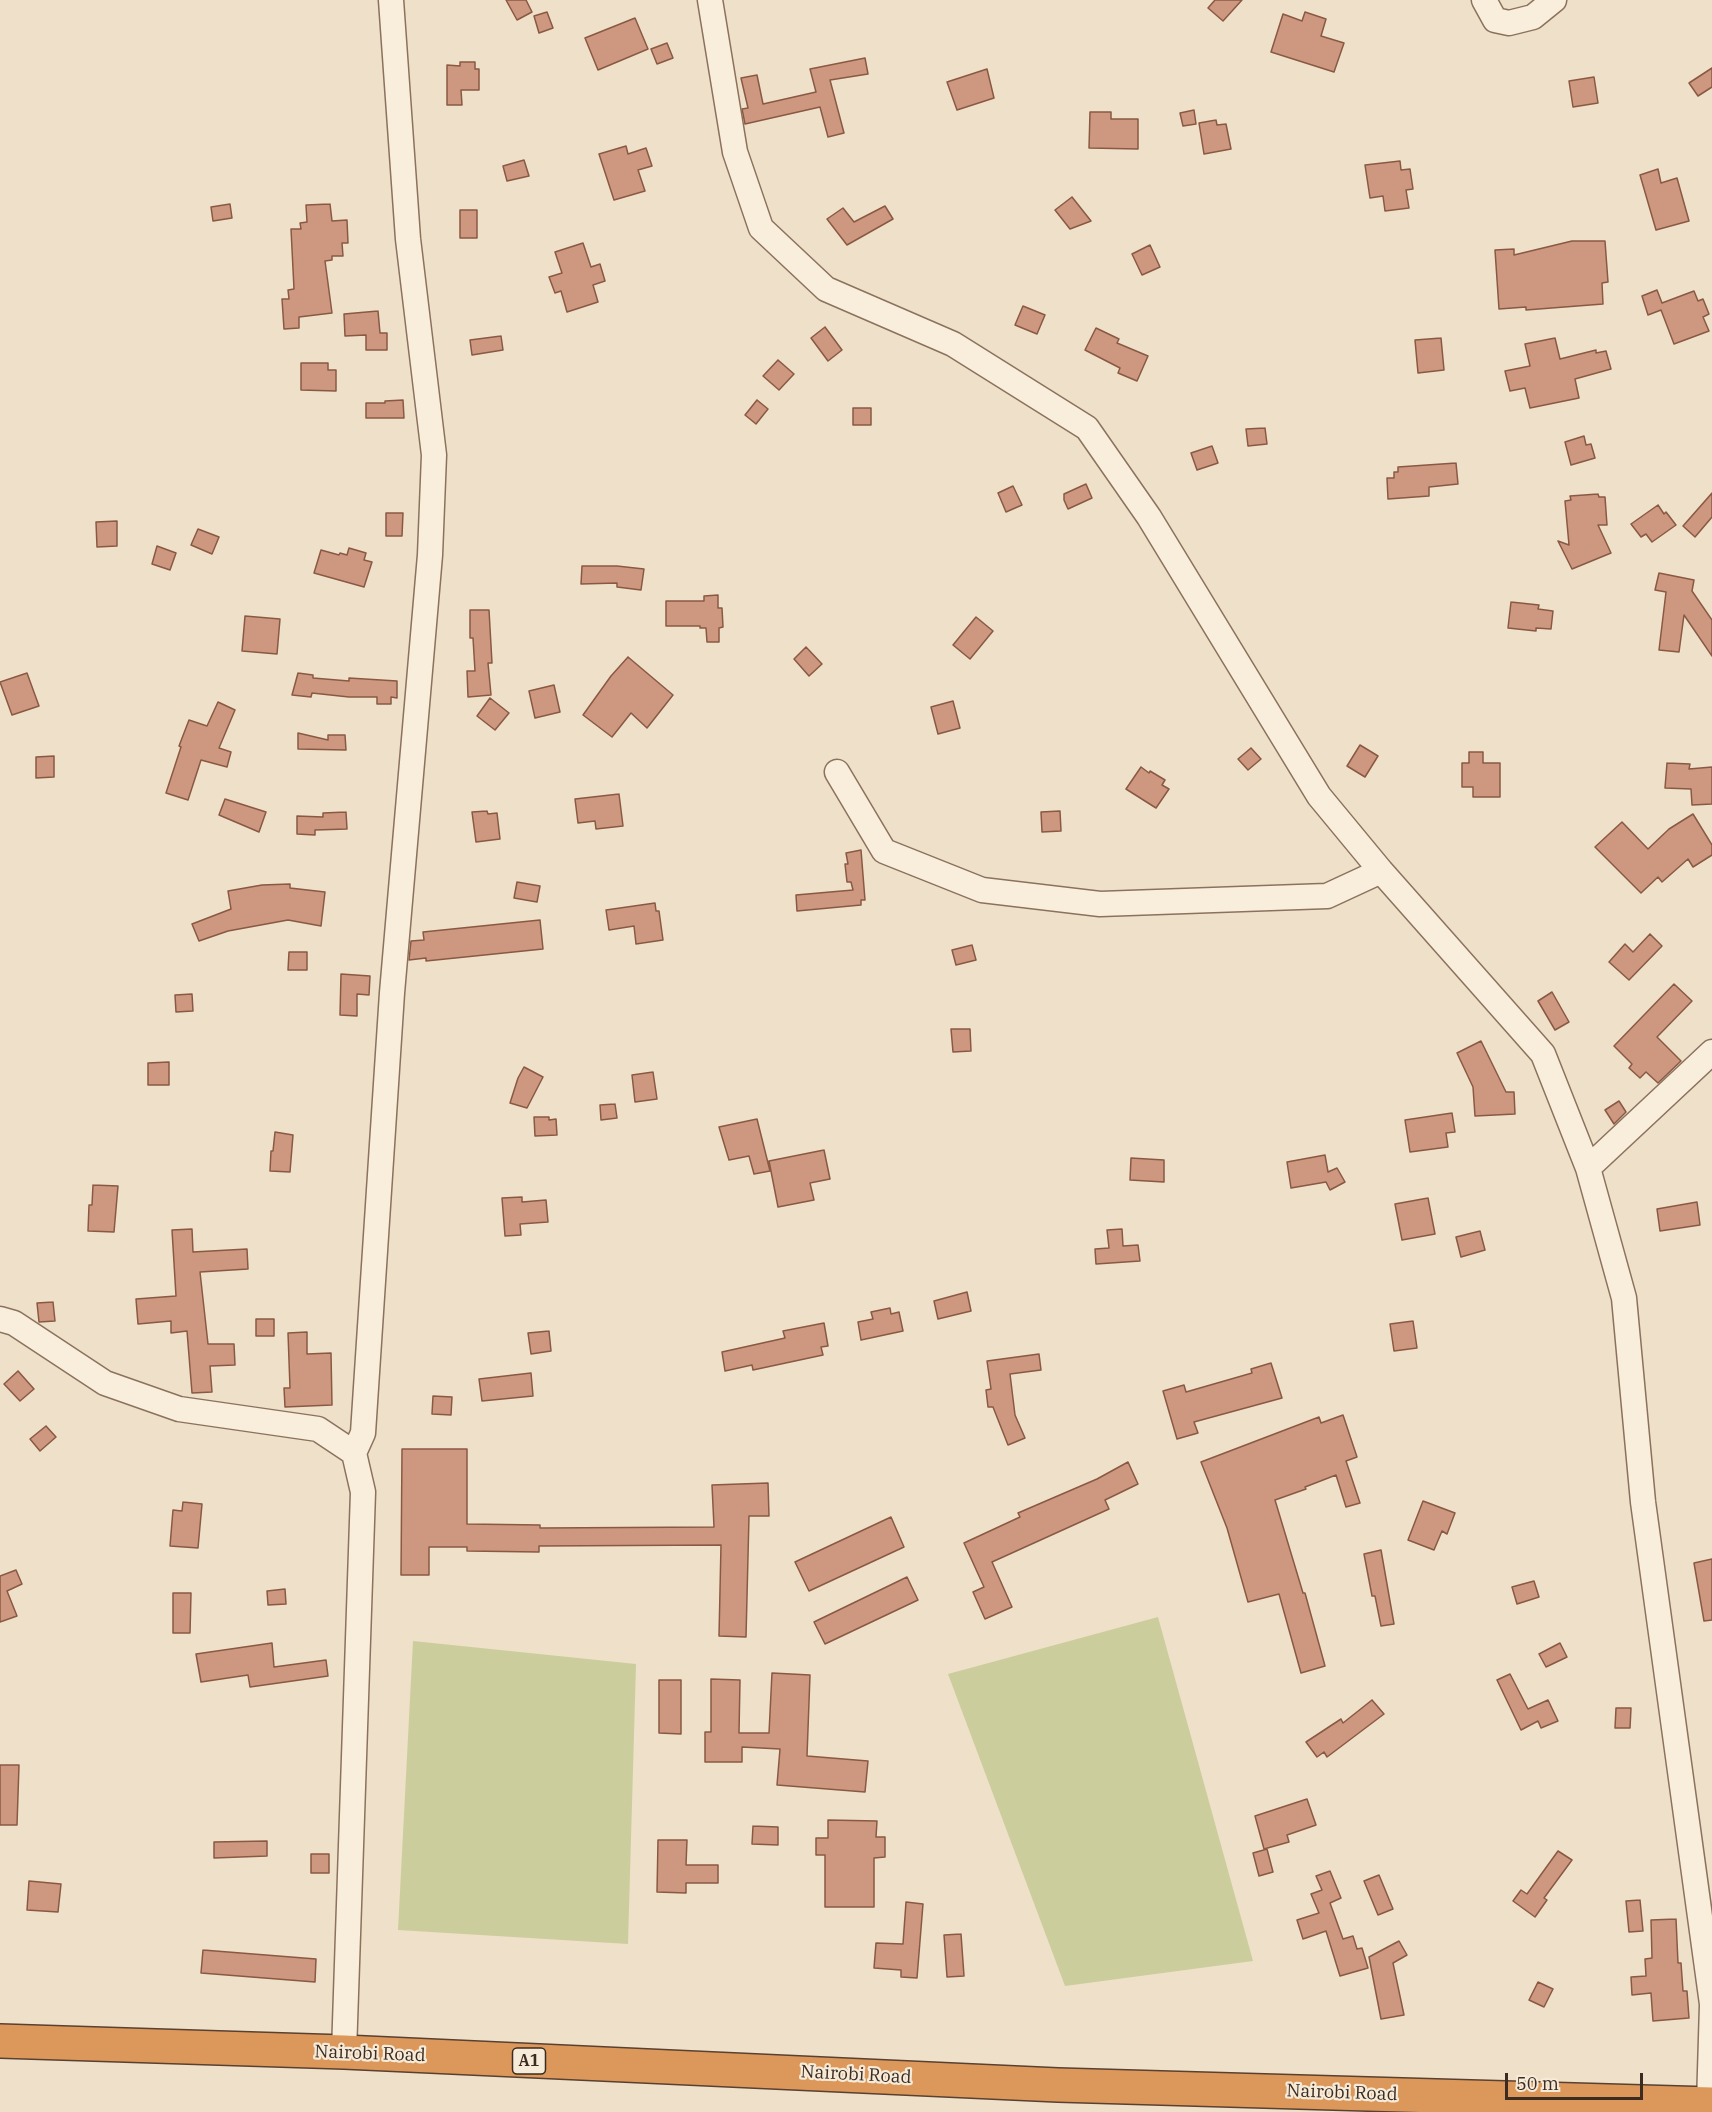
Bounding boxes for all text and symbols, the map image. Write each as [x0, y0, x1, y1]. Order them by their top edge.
street label: Nairobi Road [314, 2041, 426, 2067]
road number: A1 [512, 2048, 546, 2074]
street label: Nairobi Road [800, 2061, 912, 2089]
scale bar [1508, 2061, 1646, 2099]
text: 50 m [1516, 2072, 1559, 2095]
street label: Nairobi Road [1286, 2080, 1398, 2106]

